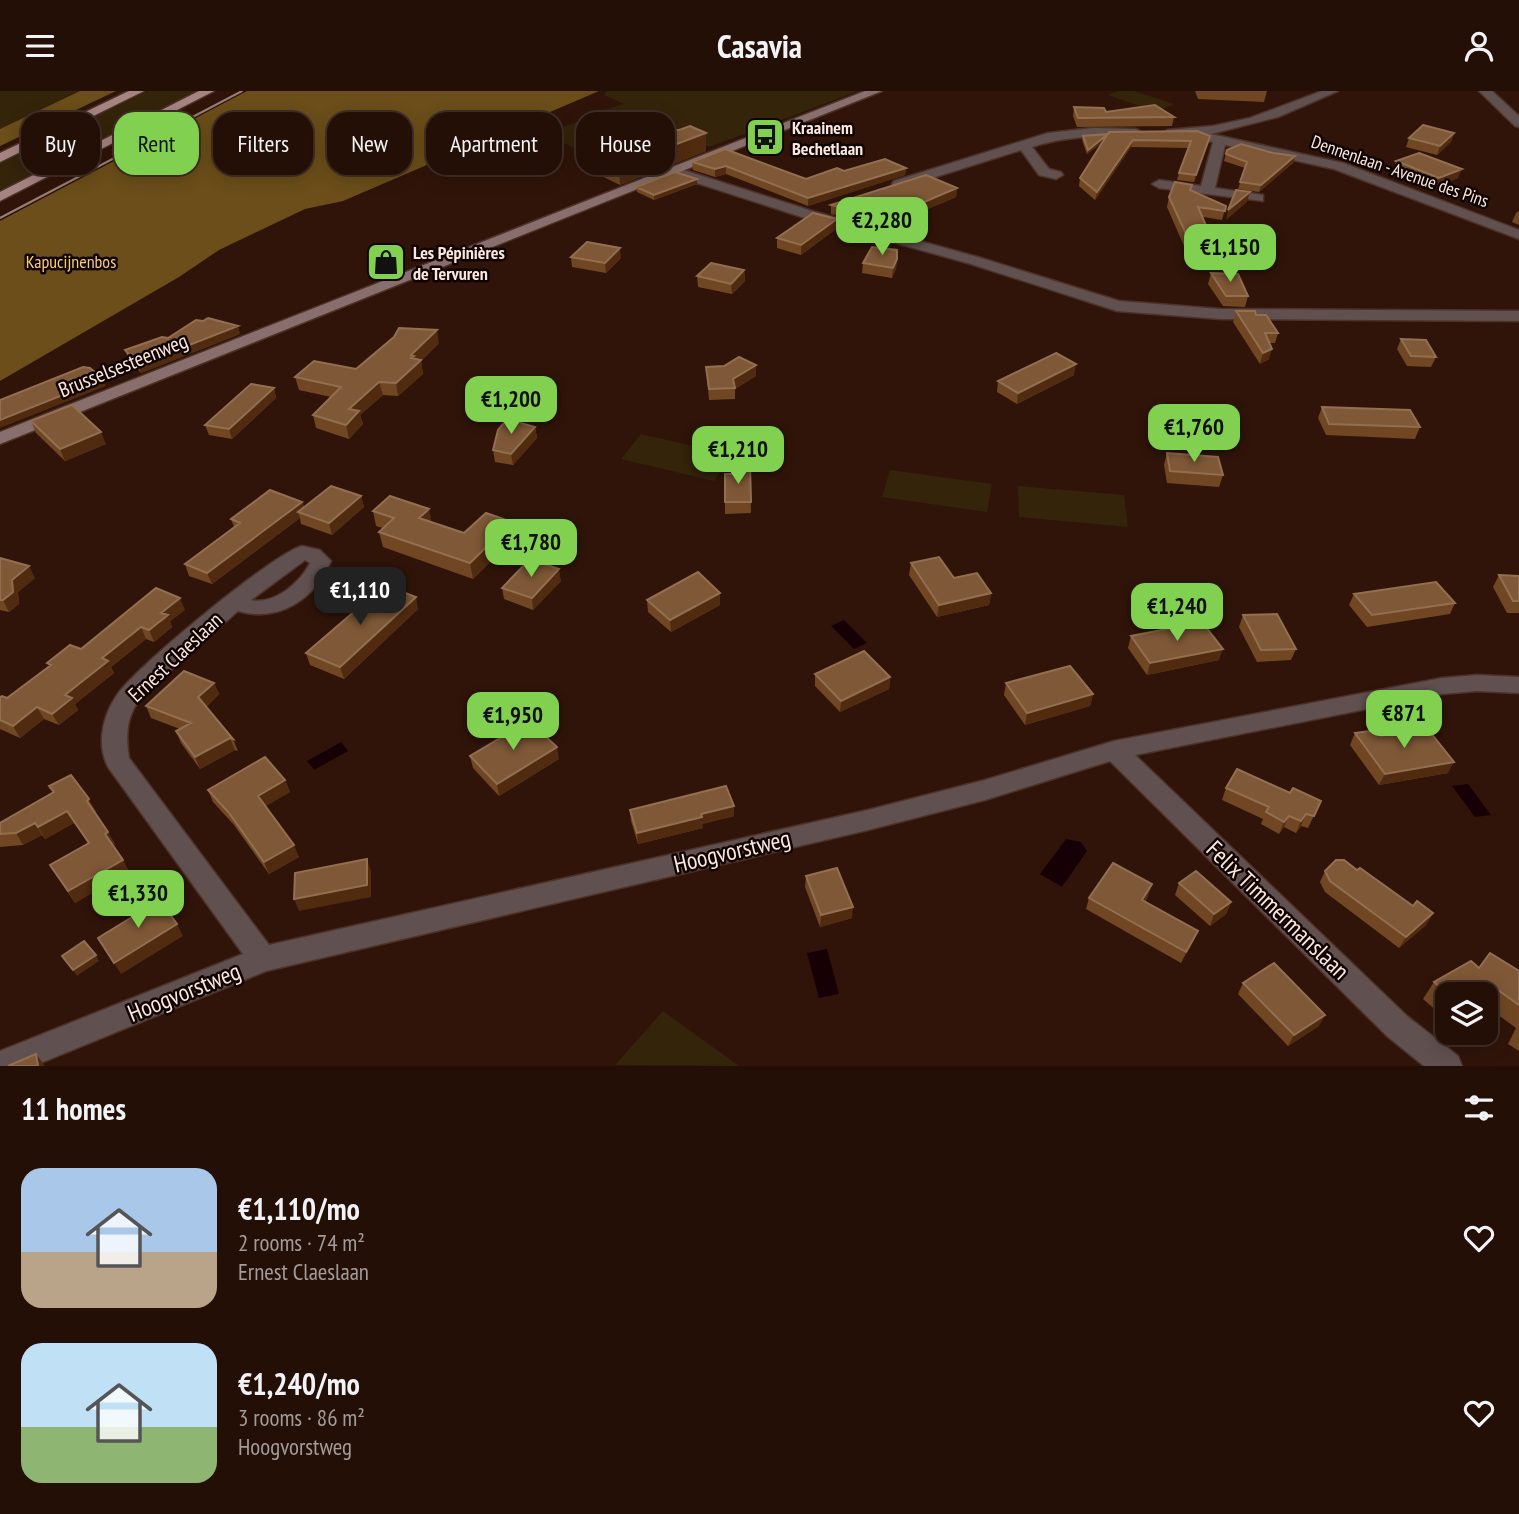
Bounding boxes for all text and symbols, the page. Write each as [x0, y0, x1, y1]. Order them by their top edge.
text: Casavia [717, 25, 802, 67]
icon: menu [21, 27, 59, 65]
icon: person [1460, 27, 1498, 65]
chip: Buy [21, 112, 100, 175]
chip: Rent [114, 112, 199, 175]
chip: Filters [213, 112, 313, 175]
chip: New [327, 112, 412, 175]
chip: Apartment [426, 112, 562, 175]
chip: House [576, 112, 675, 175]
bus stop icon: Kraainem Bechetlaan [744, 116, 786, 158]
place label: Kraainem Bechetlaan [792, 116, 863, 160]
street label: Dennenlaan - Avenue des Pins [1308, 130, 1492, 212]
pin: €2,280 [825, 197, 939, 257]
text: €2,280 [852, 205, 912, 234]
pin: €1,150 [1173, 225, 1287, 284]
text: €1,150 [1200, 232, 1260, 261]
shop icon: Les Pépinières de Tervuren [365, 241, 407, 283]
place label: Les Pépinières de Tervuren [413, 241, 505, 285]
park label: Kapucijnenbos [26, 250, 116, 273]
street label: Brusselsesteenweg [54, 327, 192, 403]
pin: €1,200 [454, 377, 568, 436]
text: €1,200 [481, 384, 541, 413]
pin: €1,760 [1137, 405, 1251, 464]
text: €1,760 [1164, 412, 1224, 441]
pin: €1,210 [681, 427, 795, 486]
text: €1,210 [708, 434, 768, 463]
pin: €1,780 [474, 519, 588, 579]
text: €1,780 [501, 527, 561, 556]
pin: €1,110 [303, 567, 417, 627]
text: €1,110 [330, 575, 390, 604]
pin: €1,240 [1120, 583, 1234, 643]
text: €1,240 [1147, 591, 1207, 620]
street label: Ernest Claeslaan [122, 606, 228, 708]
pin: €871 [1363, 691, 1445, 750]
pin: €1,950 [456, 693, 570, 752]
text: €871 [1382, 698, 1426, 727]
text: €1,950 [483, 700, 543, 729]
street label: Hoogvorstweg [671, 823, 793, 879]
street label: Felix Timmermanslaan [1200, 834, 1356, 986]
pin: €1,330 [81, 871, 195, 930]
text: €1,330 [108, 878, 168, 907]
street label: Hoogvorstweg [123, 955, 245, 1029]
map controls [1435, 982, 1498, 1045]
button: layers [1435, 982, 1498, 1045]
text: 11 homes [21, 1089, 126, 1128]
icon: filters [1460, 1089, 1498, 1127]
text: €1,110/mo [238, 1189, 360, 1228]
icon: home [77, 1196, 161, 1280]
icon: heart [1460, 1219, 1498, 1257]
text: 2 rooms · 74 m² [238, 1228, 365, 1257]
text: Ernest Claeslaan [238, 1257, 369, 1286]
text: €1,240/mo [238, 1364, 360, 1403]
icon: home [77, 1371, 161, 1455]
icon: heart [1460, 1394, 1498, 1432]
text: 3 rooms · 86 m² [238, 1403, 365, 1432]
text: Hoogvorstweg [238, 1432, 352, 1461]

